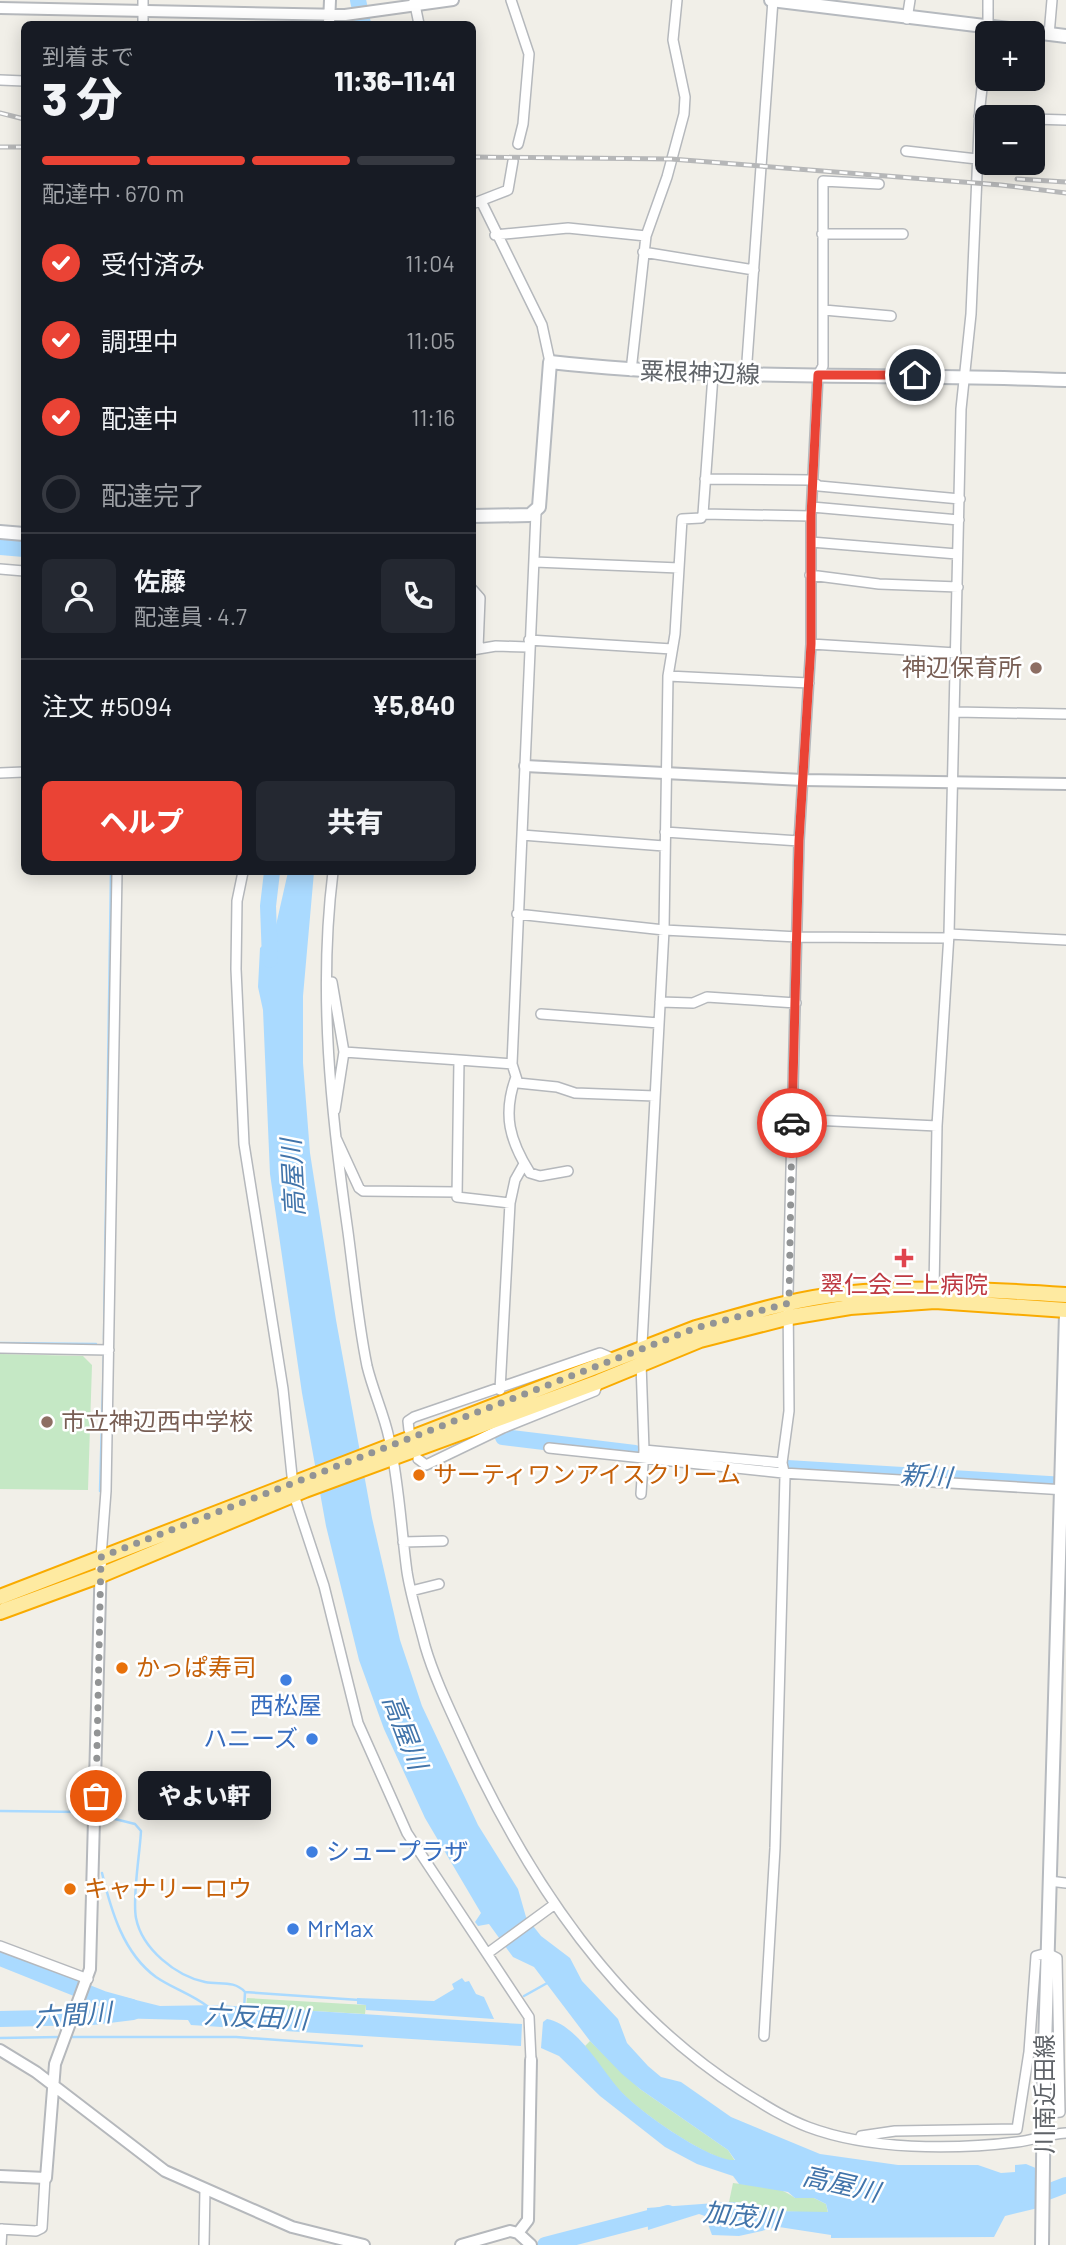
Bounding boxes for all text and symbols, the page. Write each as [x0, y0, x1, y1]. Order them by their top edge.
map controls [975, 21, 1045, 175]
button: + [975, 21, 1045, 91]
text: 到着まで [42, 42, 134, 70]
text: 11:36–11:41 [334, 65, 455, 96]
text: 3 分 [42, 70, 122, 125]
button: − [975, 105, 1045, 175]
text: 配達中 · 670 m [42, 179, 184, 207]
icon: check [42, 244, 80, 282]
text: 受付済み [101, 248, 205, 279]
text: 11:04 [405, 249, 455, 277]
icon: check [42, 321, 80, 359]
text: 調理中 [101, 325, 179, 356]
text: 11:05 [406, 326, 455, 354]
pin [885, 345, 945, 405]
street label: 粟根神辺線 [640, 355, 761, 388]
icon: home [896, 356, 934, 394]
icon: check [42, 398, 80, 436]
text: 配達中 [101, 402, 179, 433]
text: 11:16 [411, 403, 455, 431]
text: 配達完了 [101, 479, 205, 510]
button: person [42, 559, 116, 633]
button: phone [381, 559, 455, 633]
text: 佐藤 [134, 565, 186, 596]
text: 配達員 · 4.7 [134, 602, 247, 630]
place label: 神辺保育所 [902, 652, 1022, 681]
marker: 神辺保育所 [1028, 660, 1044, 676]
text: ¥5,840 [372, 689, 455, 720]
text: 注文 #5094 [42, 690, 172, 721]
button: ヘルプ [42, 781, 242, 861]
button: 共有 [256, 781, 455, 861]
courier [757, 1088, 827, 1158]
icon: car [773, 1104, 811, 1142]
water label: 高屋川 [274, 1135, 309, 1218]
marker: 翠仁会三上病院 [894, 1248, 914, 1268]
place label: 翠仁会三上病院 [820, 1269, 988, 1298]
place label: 市立神辺西中学校 [61, 1406, 253, 1435]
marker: 市立神辺西中学校 [39, 1414, 55, 1430]
water label: 新川 [899, 1457, 956, 1492]
place label: サーティワンアイスクリーム [433, 1459, 741, 1488]
marker: サーティワンアイスクリーム [411, 1467, 427, 1483]
place label: かっぱ寿司 [136, 1652, 256, 1681]
marker: かっぱ寿司 [114, 1660, 130, 1676]
marker: 西松屋 [278, 1672, 294, 1688]
water label: 高屋川 [378, 1689, 436, 1776]
place label: 西松屋 [250, 1690, 322, 1719]
place label: ハニーズ [203, 1723, 298, 1752]
marker: ハニーズ [304, 1731, 320, 1747]
pin [66, 1766, 126, 1826]
callout: やよい軒 [138, 1772, 271, 1820]
icon: bag [77, 1777, 115, 1815]
text: やよい軒 [159, 1781, 251, 1809]
place label: シュープラザ [326, 1836, 469, 1865]
marker: シュープラザ [304, 1844, 320, 1860]
place label: キャナリーロウ [84, 1873, 252, 1902]
marker: キャナリーロウ [62, 1881, 78, 1897]
place label: MrMax [307, 1913, 374, 1942]
marker: MrMax [285, 1921, 301, 1937]
water label: 六間川 [33, 1995, 116, 2032]
water label: 六反田川 [203, 1997, 312, 2034]
street label: 川南近田線 [1029, 2034, 1058, 2154]
water label: 高屋川 [800, 2159, 886, 2207]
water label: 加茂川 [702, 2195, 786, 2234]

